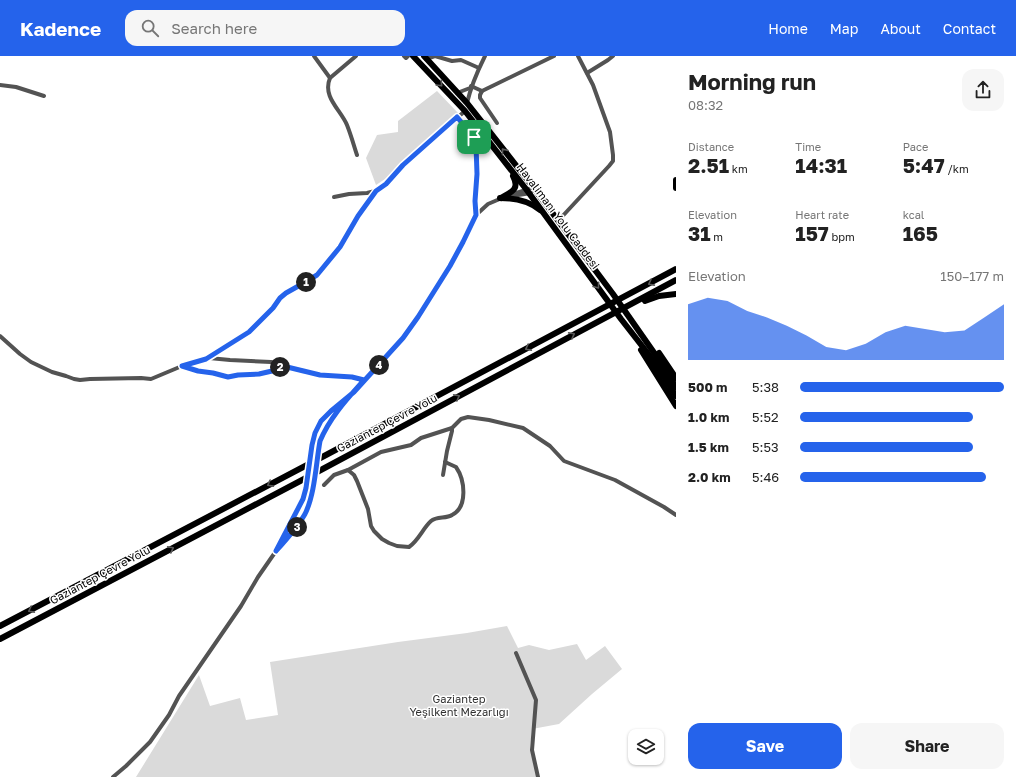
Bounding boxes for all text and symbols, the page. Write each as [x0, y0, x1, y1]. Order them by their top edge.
search box [125, 10, 405, 46]
text: Kadence [20, 17, 101, 40]
icon: search [139, 17, 161, 39]
text: Search here [171, 19, 257, 37]
text: Home [768, 20, 808, 37]
text: Map [830, 20, 858, 37]
text: About [880, 20, 921, 37]
text: Contact [943, 20, 996, 37]
text: Morning run [688, 68, 816, 95]
button: share [962, 69, 1004, 111]
one-way arrow [435, 80, 442, 87]
text: 08:32 [688, 97, 723, 113]
pin [457, 120, 491, 154]
icon: arrive [463, 126, 485, 148]
text: Distance [688, 140, 734, 153]
text: Time [795, 140, 821, 153]
text: Pace [903, 140, 928, 153]
one-way arrow [502, 148, 509, 155]
text: 2.51 [688, 153, 729, 177]
text: 14:31 [795, 153, 847, 177]
text: 5:47 [903, 153, 945, 177]
street label: Havalimanı Yolu Caddesi [514, 160, 603, 271]
text: km [729, 162, 748, 175]
text: /km [945, 162, 969, 175]
text: Elevation [688, 208, 737, 221]
text: Heart rate [795, 208, 849, 221]
text: kcal [903, 208, 924, 221]
text: 31 [688, 221, 711, 245]
text: 157 [795, 221, 829, 245]
text: 165 [903, 221, 938, 245]
text: m [711, 230, 723, 243]
text: bpm [829, 230, 855, 243]
text: Elevation [688, 268, 746, 284]
text: 150–177 m [940, 268, 1004, 284]
pin: 1 [296, 272, 316, 292]
text: 1 [303, 275, 309, 288]
one-way arrow [648, 278, 655, 285]
one-way arrow [593, 282, 600, 289]
one-way arrow [568, 333, 575, 340]
one-way arrow [525, 343, 532, 351]
pin: 4 [369, 355, 389, 375]
pin: 2 [270, 357, 290, 377]
text: 4 [376, 358, 382, 371]
text: 2 [277, 360, 283, 373]
text: 500 m [688, 379, 727, 395]
text: 5:38 [752, 379, 779, 395]
street label: Gaziantep Çevre Yolu [334, 391, 439, 455]
one-way arrow [453, 394, 461, 401]
text: 1.0 km [688, 409, 729, 425]
text: 5:52 [752, 409, 779, 425]
text: 1.5 km [688, 439, 729, 455]
text: 5:53 [752, 439, 779, 455]
text: 2.0 km [688, 469, 731, 485]
text: 5:46 [752, 469, 779, 485]
one-way arrow [267, 480, 274, 487]
pin: 3 [287, 517, 307, 537]
text: 3 [294, 520, 300, 533]
street label: Gaziantep Çevre Yolu [47, 543, 152, 607]
one-way arrow [167, 546, 174, 554]
one-way arrow [28, 605, 35, 613]
park label: Gaziantep Yeşilkent Mezarlığı [409, 692, 509, 718]
button: Save [688, 723, 842, 769]
button: Share [850, 723, 1004, 769]
map controls [628, 729, 664, 765]
button: layers [628, 729, 664, 765]

